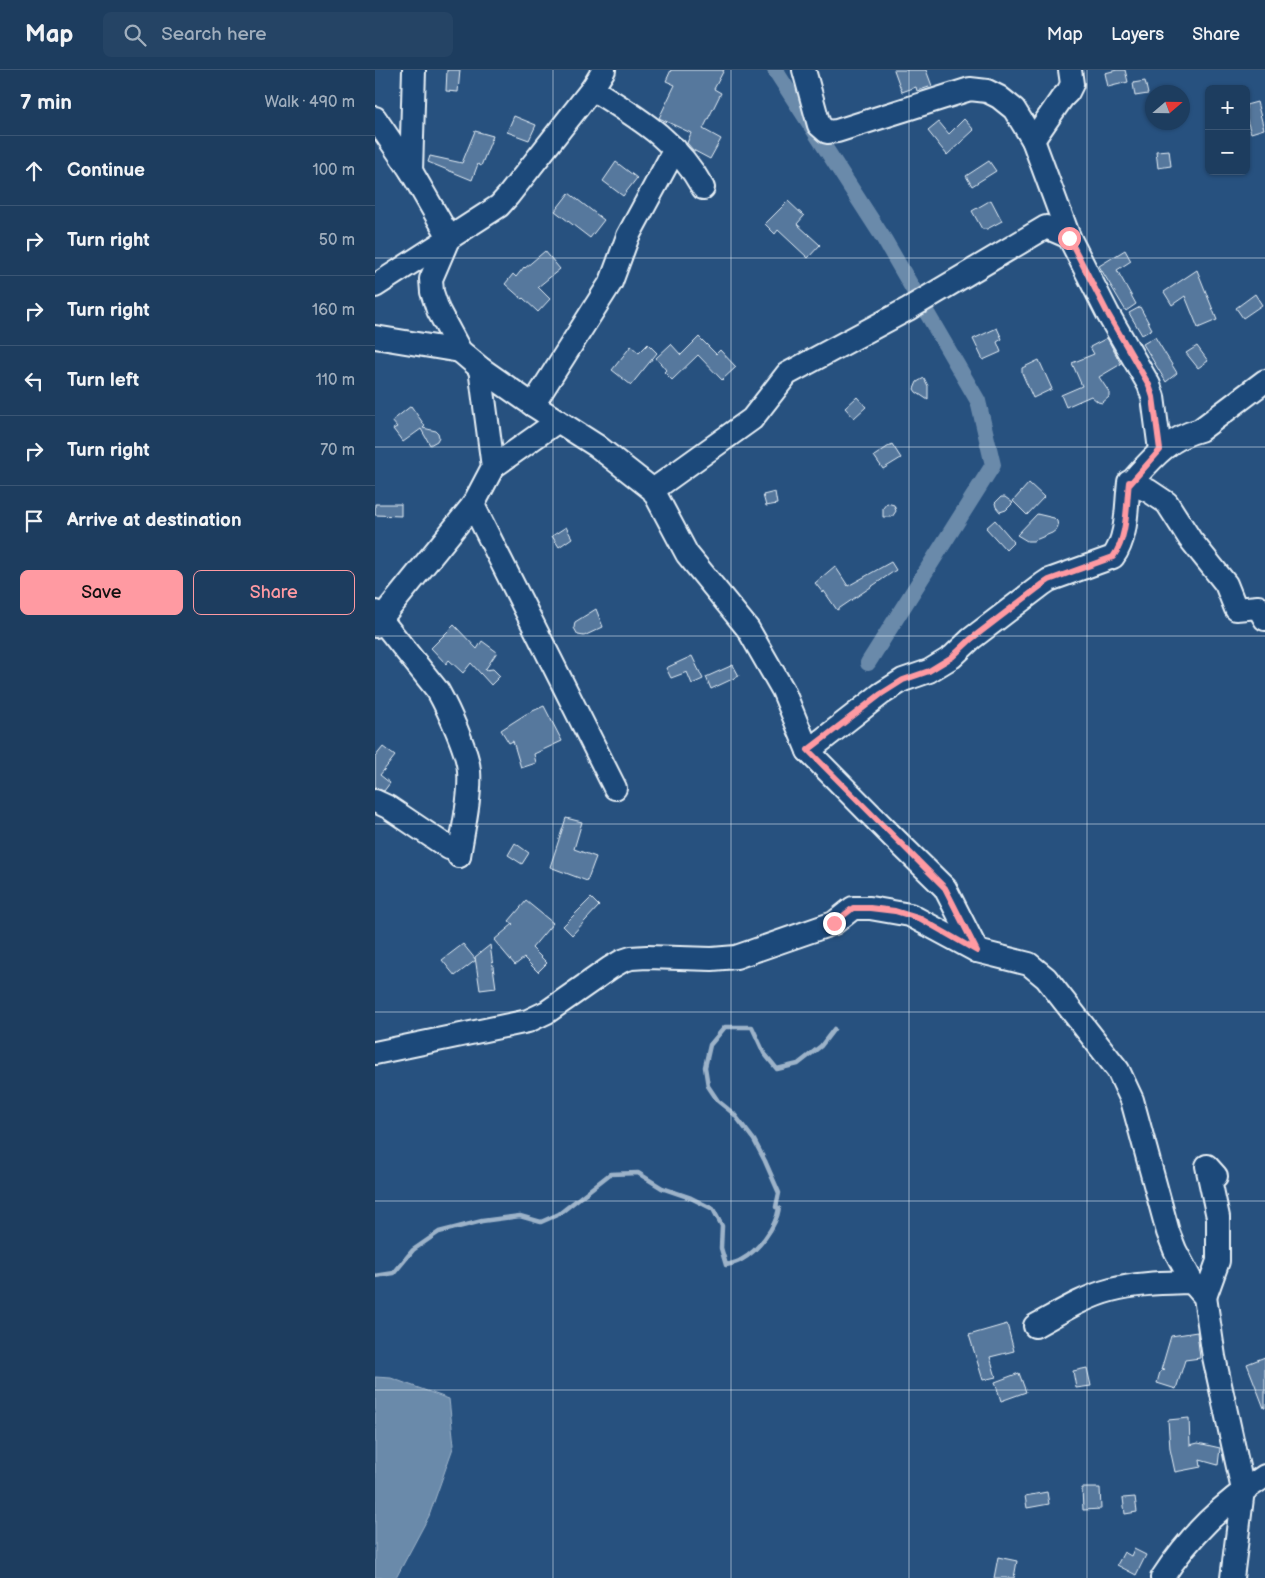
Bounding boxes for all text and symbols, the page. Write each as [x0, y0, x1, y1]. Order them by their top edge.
search box [103, 12, 453, 57]
text: Map [25, 20, 73, 49]
icon: search [121, 21, 149, 49]
text: Search here [161, 23, 267, 46]
text: Map [1047, 24, 1083, 45]
text: Layers [1111, 24, 1164, 45]
text: Share [1192, 24, 1240, 45]
north arrow [1145, 85, 1190, 130]
map controls [1205, 85, 1250, 175]
button: + [1205, 85, 1250, 130]
text: 7 min [20, 90, 72, 115]
text: Walk · 490 m [264, 93, 355, 112]
button: − [1205, 130, 1250, 175]
icon: ahead [20, 157, 48, 185]
text: Continue [67, 159, 145, 182]
text: 100 m [312, 161, 355, 180]
icon: right [20, 227, 48, 255]
route start [1058, 227, 1081, 250]
text: Turn right [67, 229, 150, 252]
text: 50 m [319, 231, 355, 250]
icon: right [20, 297, 48, 325]
text: Turn right [67, 299, 150, 322]
text: 160 m [312, 301, 355, 320]
icon: left [20, 367, 48, 395]
text: Turn left [67, 369, 139, 392]
text: 110 m [316, 371, 355, 390]
icon: right [20, 437, 48, 465]
text: Turn right [67, 439, 150, 462]
text: 70 m [320, 441, 355, 460]
icon: arrive [20, 507, 48, 535]
text: Arrive at destination [67, 509, 242, 532]
button: Save [20, 570, 183, 615]
button: Share [193, 570, 355, 615]
route end [823, 912, 846, 935]

